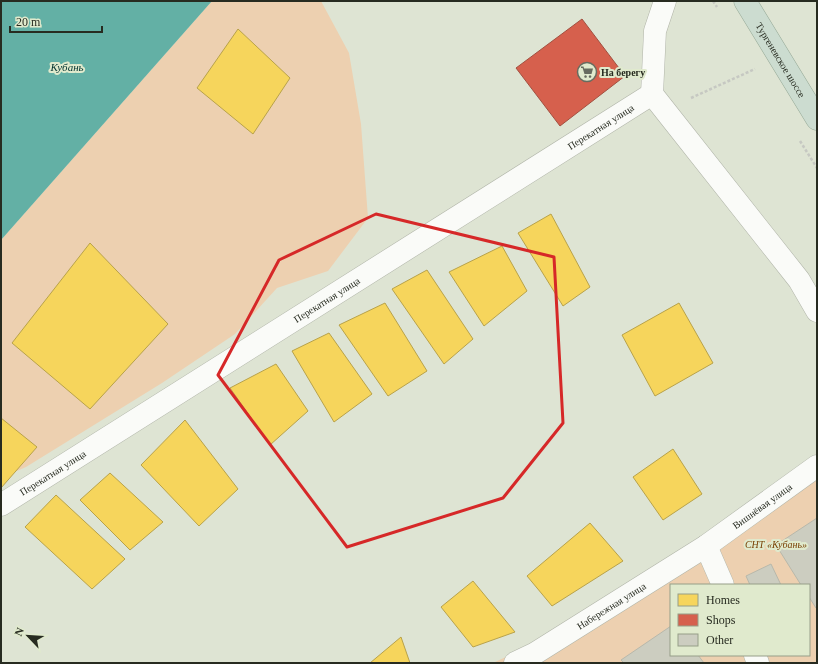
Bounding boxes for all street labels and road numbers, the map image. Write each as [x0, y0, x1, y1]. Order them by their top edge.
street label: Тургеневское шоссе [754, 20, 808, 100]
street label: Перекатная улица [565, 101, 636, 151]
street label: Перекатная улица [291, 274, 362, 324]
street label: Перекатная улица [17, 447, 88, 497]
street label: Вишнёвая улица [730, 480, 794, 531]
street label: Набережная улица [575, 580, 648, 631]

